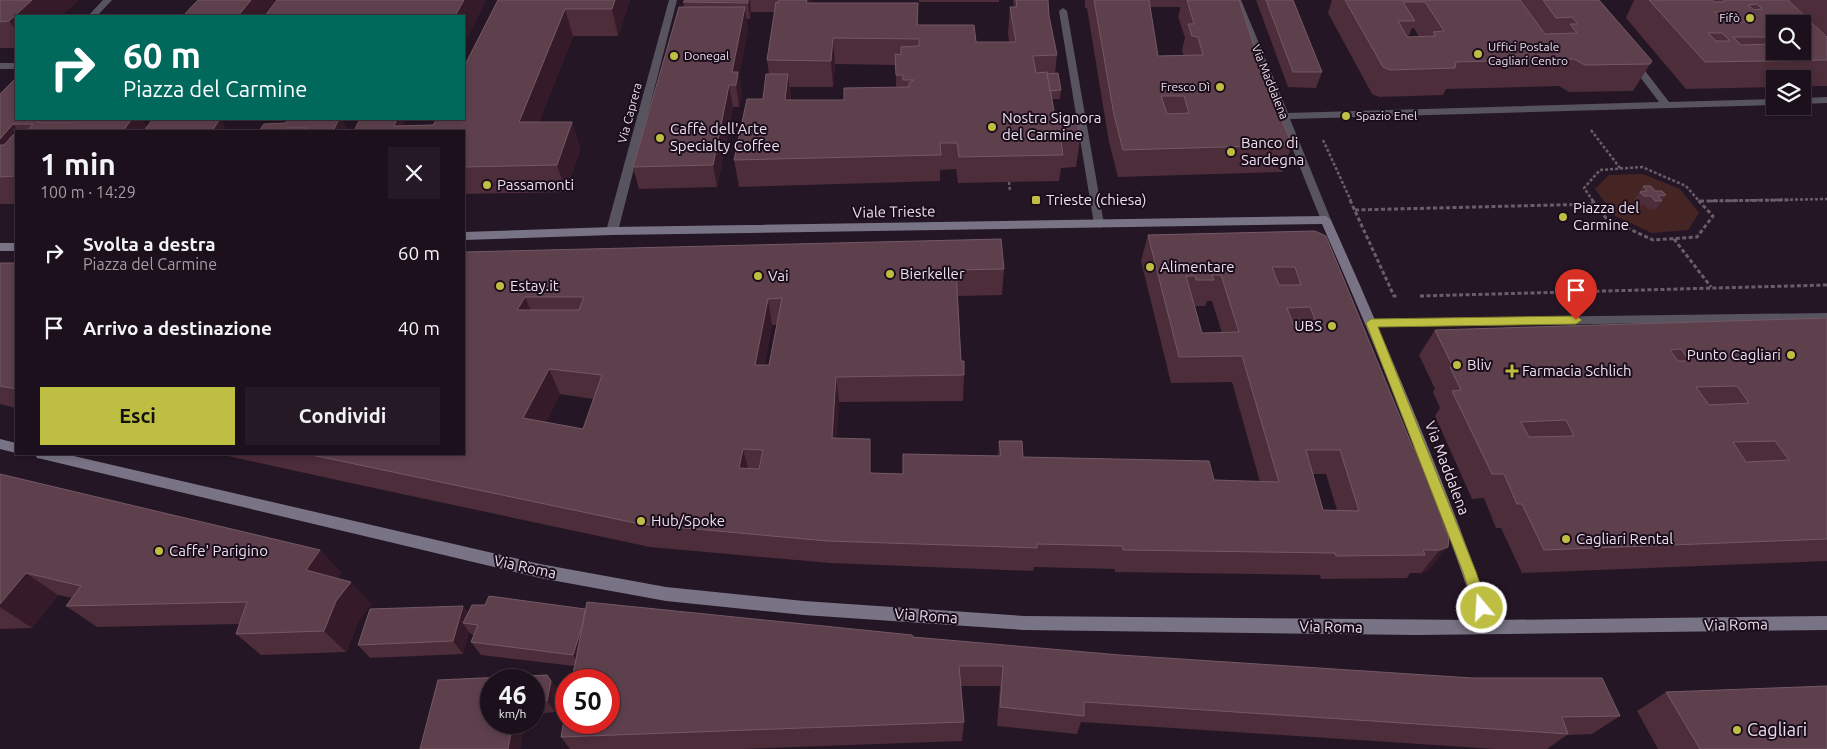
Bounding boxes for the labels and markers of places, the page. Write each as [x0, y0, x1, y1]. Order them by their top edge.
place label: Fifò [1719, 11, 1740, 24]
marker: Fifò [1744, 12, 1756, 24]
place label: Uffici Postale Cagliari Centro [1488, 40, 1568, 67]
marker: Uffici Postale Cagliari Centro [1472, 48, 1484, 60]
place label: Donegal [684, 49, 729, 62]
marker: Donegal [668, 50, 680, 62]
place label: Fresco Dì [1161, 80, 1210, 93]
marker: Fresco Dì [1214, 81, 1226, 93]
place label: Nostra Signora del Carmine [1002, 109, 1102, 143]
place label: Spazio Enel [1356, 109, 1417, 122]
marker: Spazio Enel [1340, 110, 1352, 122]
place label: Caffè dell'Arte Specialty Coffee [670, 120, 780, 154]
marker: Nostra Signora del Carmine [986, 121, 998, 133]
marker: Caffè dell'Arte Specialty Coffee [654, 132, 666, 144]
place label: Banco di Sardegna [1241, 134, 1304, 168]
marker: Banco di Sardegna [1225, 146, 1237, 158]
place label: Passamonti [497, 176, 574, 193]
marker: Passamonti [481, 179, 493, 191]
place label: Trieste (chiesa) [1046, 191, 1146, 208]
marker: Trieste (chiesa) [1030, 194, 1042, 206]
place label: Piazza del Carmine [1573, 199, 1639, 233]
marker: Piazza del Carmine [1557, 211, 1569, 223]
place label: Alimentare [1160, 258, 1235, 275]
marker: Alimentare [1144, 261, 1156, 273]
place label: Bierkeller [900, 265, 965, 282]
place label: Vai [768, 267, 789, 284]
marker: Bierkeller [884, 268, 896, 280]
pin [1555, 269, 1597, 320]
marker: Vai [752, 270, 764, 282]
place label: Estay.it [510, 277, 559, 294]
marker: Estay.it [494, 280, 506, 292]
place label: UBS [1294, 317, 1322, 334]
marker: UBS [1326, 320, 1338, 332]
place label: Punto Cagliari [1687, 346, 1781, 363]
marker: Punto Cagliari [1785, 349, 1797, 361]
place label: Bliv [1467, 356, 1492, 373]
marker: Bliv [1451, 359, 1463, 371]
place label: Farmacia Schlich [1522, 362, 1632, 379]
marker: Farmacia Schlich [1506, 365, 1518, 377]
place label: Hub/Spoke [651, 512, 725, 529]
marker: Hub/Spoke [635, 515, 647, 527]
place label: Cagliari Rental [1576, 530, 1673, 547]
marker: Cagliari Rental [1560, 533, 1572, 545]
place label: Caffe' Parigino [169, 542, 268, 559]
marker: Caffe' Parigino [153, 545, 165, 557]
place label: Cagliari [1747, 719, 1807, 739]
marker: Cagliari [1731, 724, 1743, 736]

